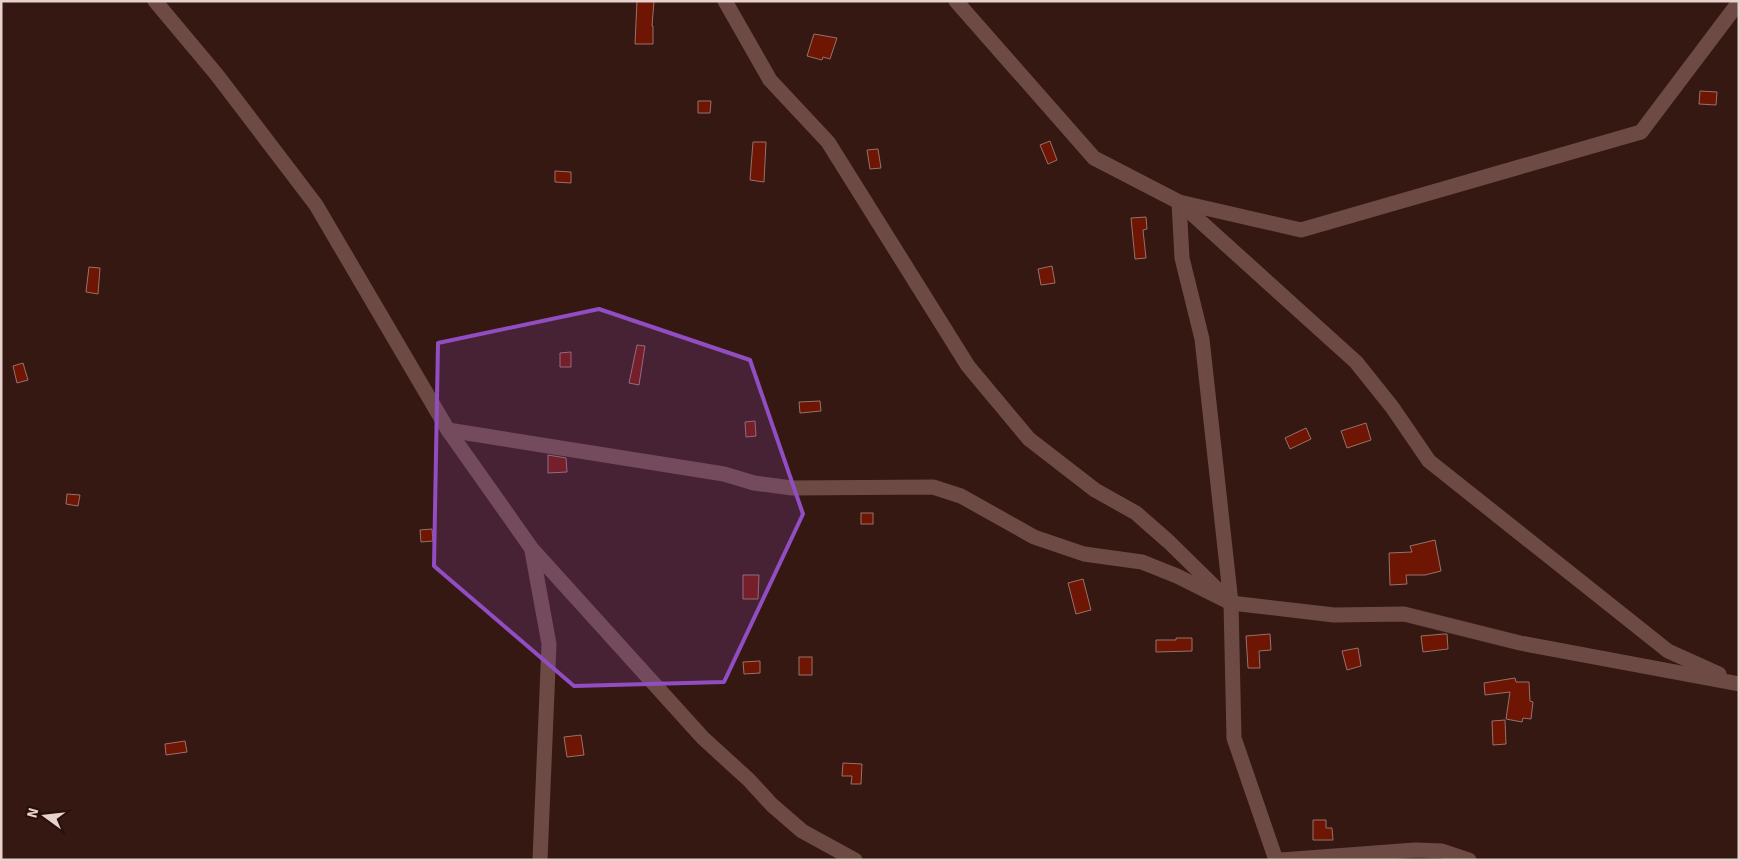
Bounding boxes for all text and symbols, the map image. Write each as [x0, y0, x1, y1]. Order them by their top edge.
north arrow [20, 791, 70, 841]
text: N [23, 806, 42, 820]

